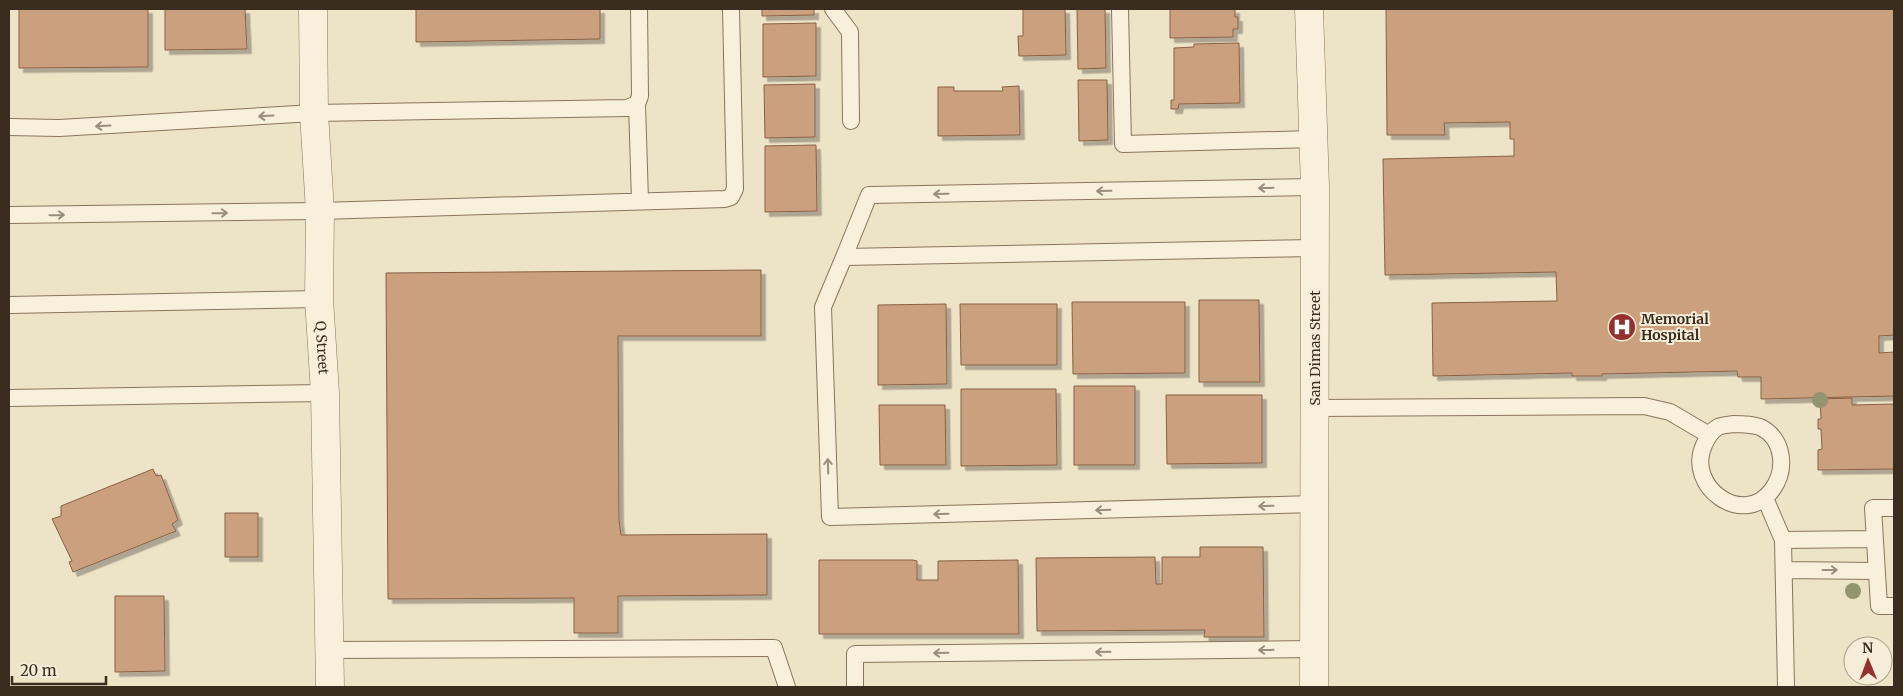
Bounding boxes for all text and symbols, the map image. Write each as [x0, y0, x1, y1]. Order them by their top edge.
one-way arrow [258, 112, 274, 121]
one-way arrow [96, 121, 112, 130]
one-way arrow [1258, 183, 1274, 193]
one-way arrow [1096, 186, 1112, 196]
one-way arrow [933, 189, 950, 199]
one-way arrow [212, 208, 228, 217]
one-way arrow [49, 210, 65, 219]
street label: San Dimas Street [1306, 290, 1324, 406]
place label: Memorial Hospital [1641, 310, 1709, 344]
hospital icon: Memorial Hospital [1607, 312, 1637, 342]
street label: Q Street [311, 320, 333, 376]
one-way arrow [824, 458, 833, 474]
one-way arrow [1258, 501, 1274, 510]
one-way arrow [1095, 505, 1112, 515]
one-way arrow [933, 510, 949, 519]
one-way arrow [1821, 565, 1837, 575]
north arrow [1843, 636, 1893, 686]
text: N [1862, 639, 1873, 657]
one-way arrow [1258, 645, 1274, 655]
one-way arrow [1096, 647, 1112, 656]
one-way arrow [933, 648, 950, 658]
scale bar [12, 654, 106, 686]
text: 20 m [20, 661, 57, 680]

